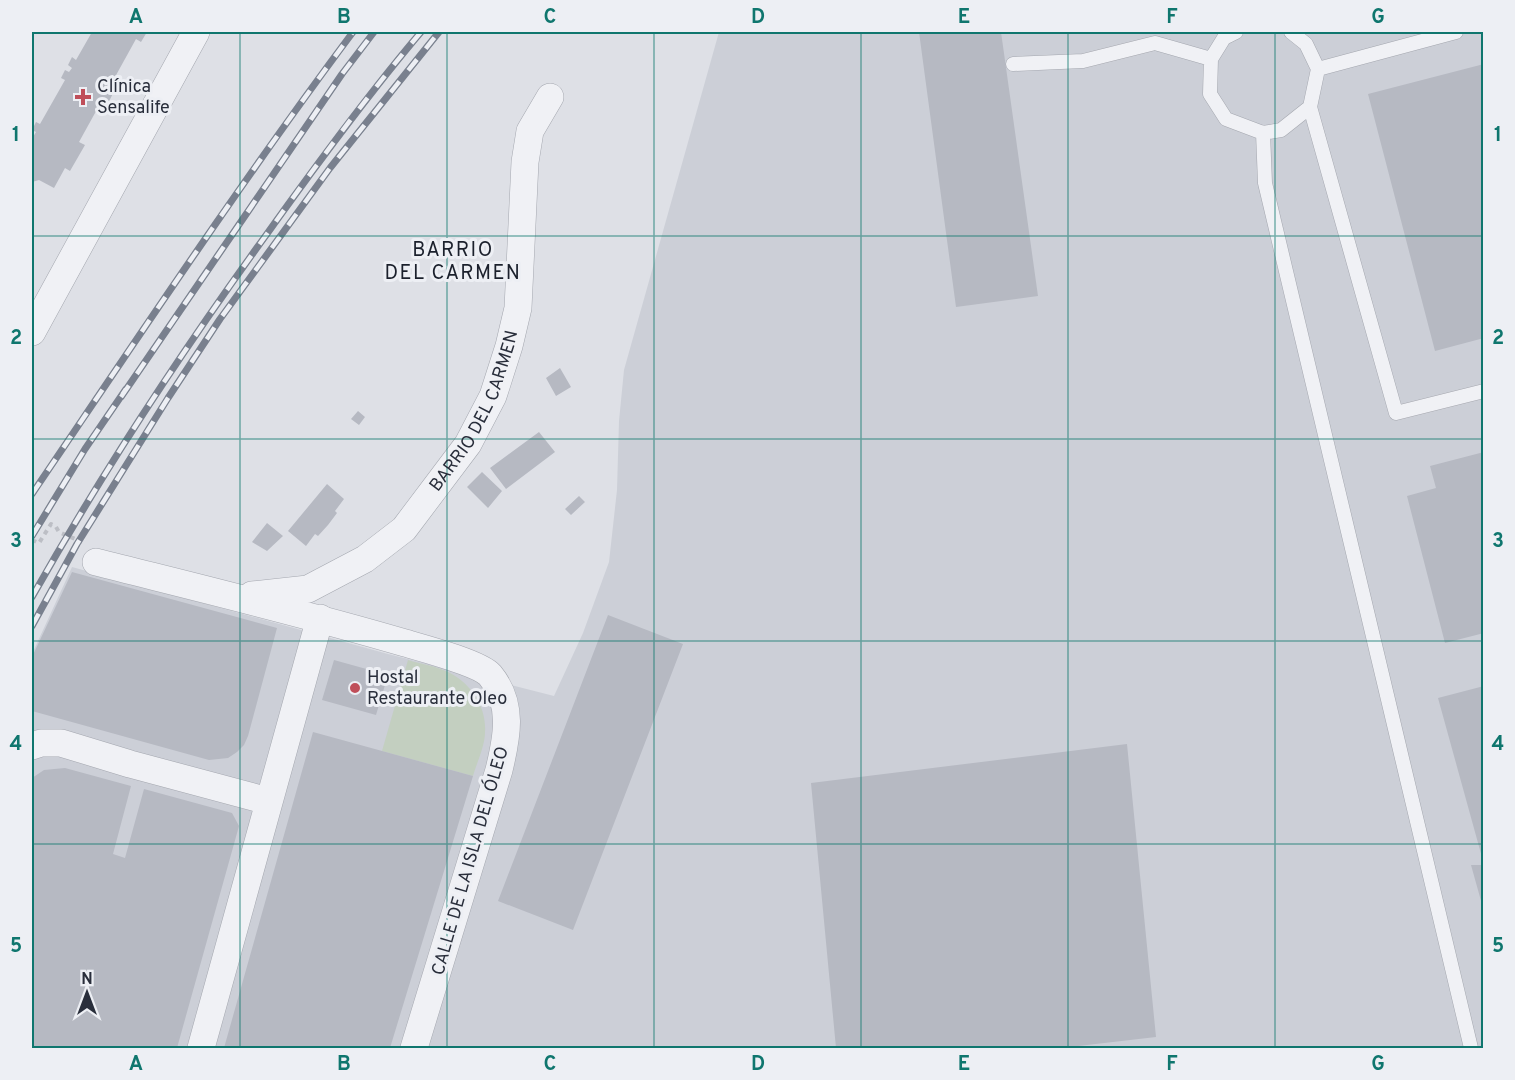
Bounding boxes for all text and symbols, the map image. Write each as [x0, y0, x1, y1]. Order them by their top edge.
text: A [129, 5, 143, 31]
text: B [337, 5, 351, 31]
text: C [544, 5, 556, 31]
text: D [751, 5, 765, 31]
text: E [958, 5, 970, 31]
text: F [1166, 5, 1178, 31]
text: G [1371, 5, 1385, 31]
place label: Clínica Sensalife [97, 76, 170, 120]
marker: Clínica Sensalife [74, 88, 92, 106]
text: 1 [12, 123, 20, 149]
text: 1 [1494, 123, 1502, 149]
district label: BARRIO DEL CARMEN [385, 238, 521, 287]
text: 2 [10, 326, 22, 352]
text: 2 [1492, 326, 1504, 352]
street label: BARRIO DEL CARMEN [425, 328, 524, 496]
text: 3 [10, 529, 22, 555]
text: 3 [1492, 529, 1504, 555]
place label: Hostal Restaurante Oleo [367, 667, 507, 711]
marker: Hostal Restaurante Oleo [348, 681, 362, 695]
text: 4 [10, 732, 22, 758]
text: 4 [1492, 732, 1504, 758]
street label: CALLE DE LA ISLA DEL ÓLEO [425, 743, 515, 978]
text: 5 [10, 934, 22, 960]
text: 5 [1492, 934, 1504, 960]
north arrow [57, 963, 117, 1023]
text: N [81, 970, 93, 990]
text: A [129, 1052, 143, 1078]
text: B [337, 1052, 351, 1078]
text: C [544, 1052, 556, 1078]
text: D [751, 1052, 765, 1078]
text: E [958, 1052, 970, 1078]
text: F [1166, 1052, 1178, 1078]
text: G [1371, 1052, 1385, 1078]

